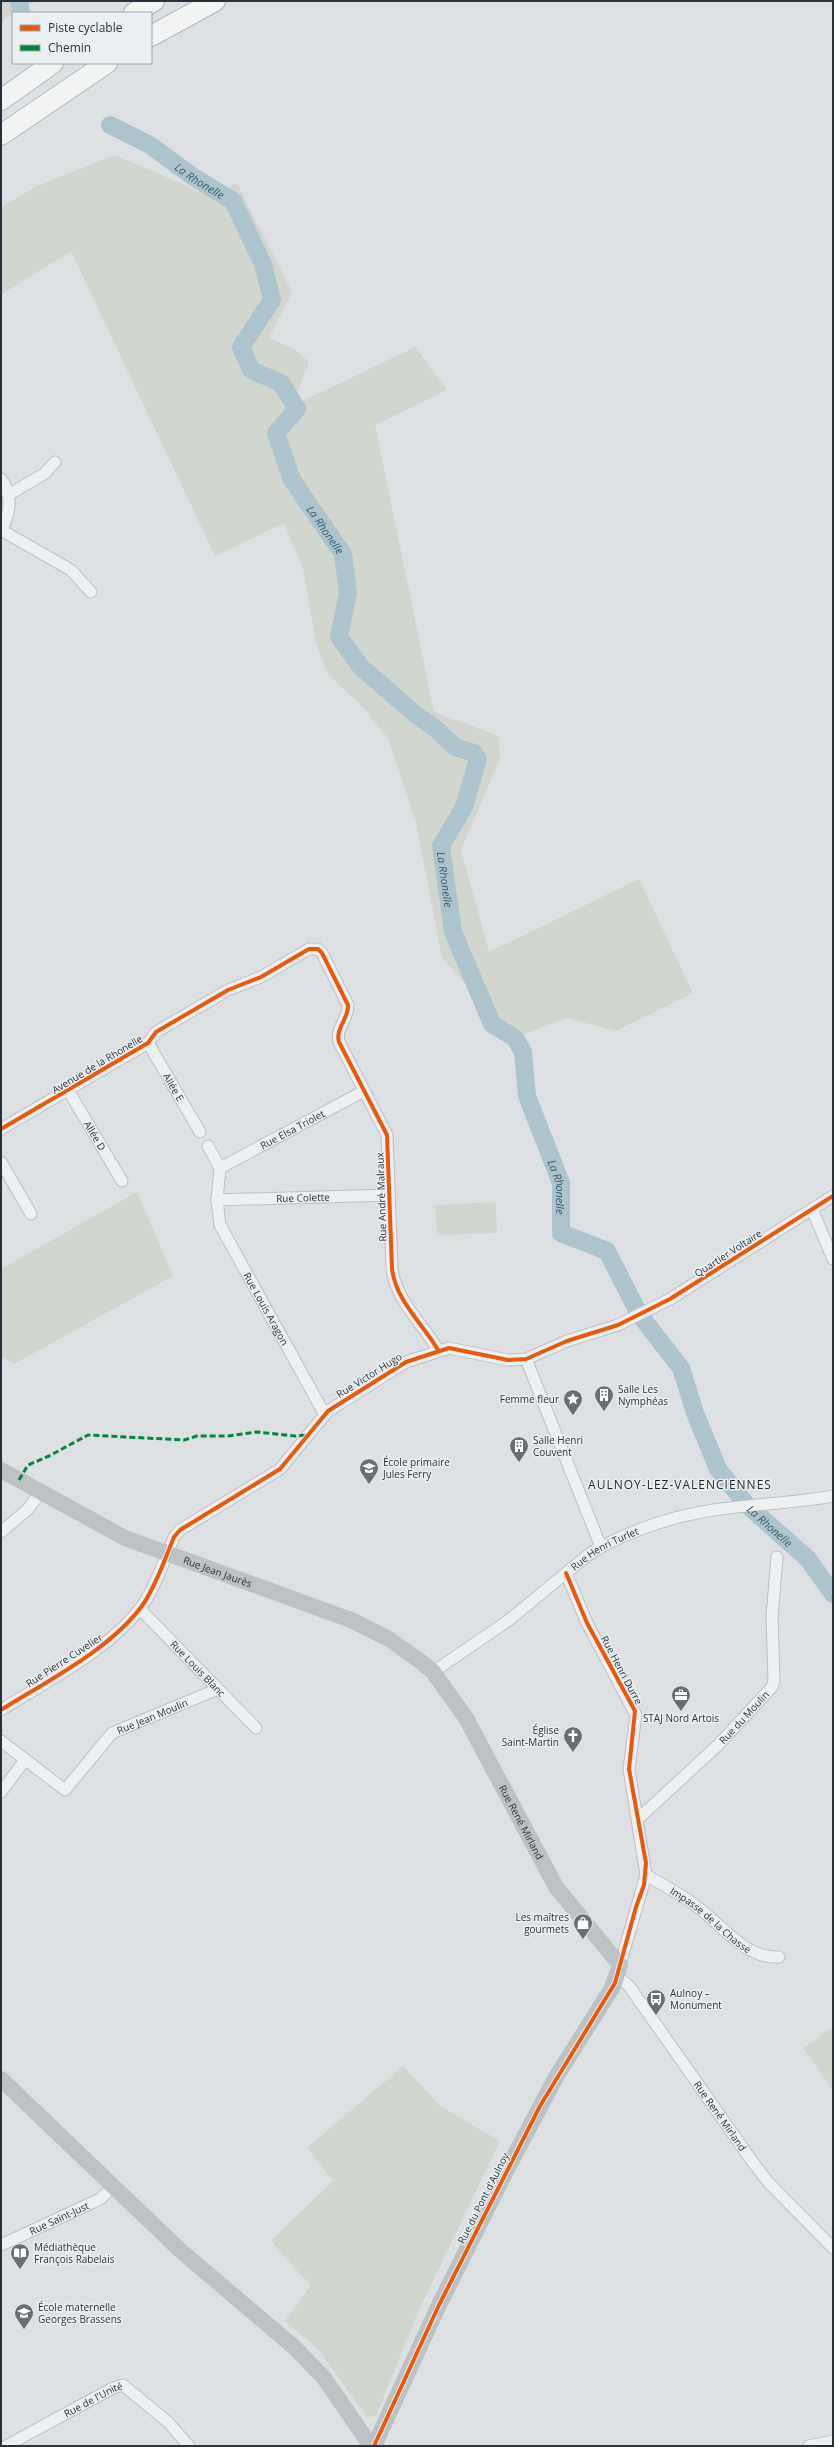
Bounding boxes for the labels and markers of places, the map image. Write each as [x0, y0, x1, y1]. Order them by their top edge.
place label: Salle Les Nymphéas [618, 1382, 668, 1408]
building icon: Salle Les Nymphéas [593, 1384, 615, 1412]
place icon: Femme fleur [562, 1388, 584, 1416]
place label: Femme fleur [500, 1392, 559, 1406]
place label: Salle Henri Couvent [533, 1433, 583, 1459]
building icon: Salle Henri Couvent [508, 1435, 530, 1463]
place label: École primaire Jules Ferry [382, 1455, 450, 1481]
school or university icon: École primaire Jules Ferry [358, 1457, 380, 1485]
office icon: STAJ Nord Artois [670, 1684, 692, 1712]
place label: STAJ Nord Artois [643, 1711, 719, 1725]
place label: Église Saint-Martin [502, 1723, 559, 1749]
church icon: Église Saint-Martin [562, 1725, 584, 1753]
place label: Les maîtres gourmets [515, 1910, 569, 1936]
shop icon: Les maîtres gourmets [572, 1912, 594, 1940]
place label: Aulnoy – Monument [670, 1986, 722, 2012]
bus stop icon: Aulnoy – Monument [645, 1988, 667, 2016]
place label: Médiathèque François Rabelais [34, 2240, 115, 2266]
library icon: Médiathèque François Rabelais [9, 2242, 31, 2270]
place label: École maternelle Georges Brassens [38, 2300, 122, 2326]
school or university icon: École maternelle Georges Brassens [13, 2302, 35, 2330]

